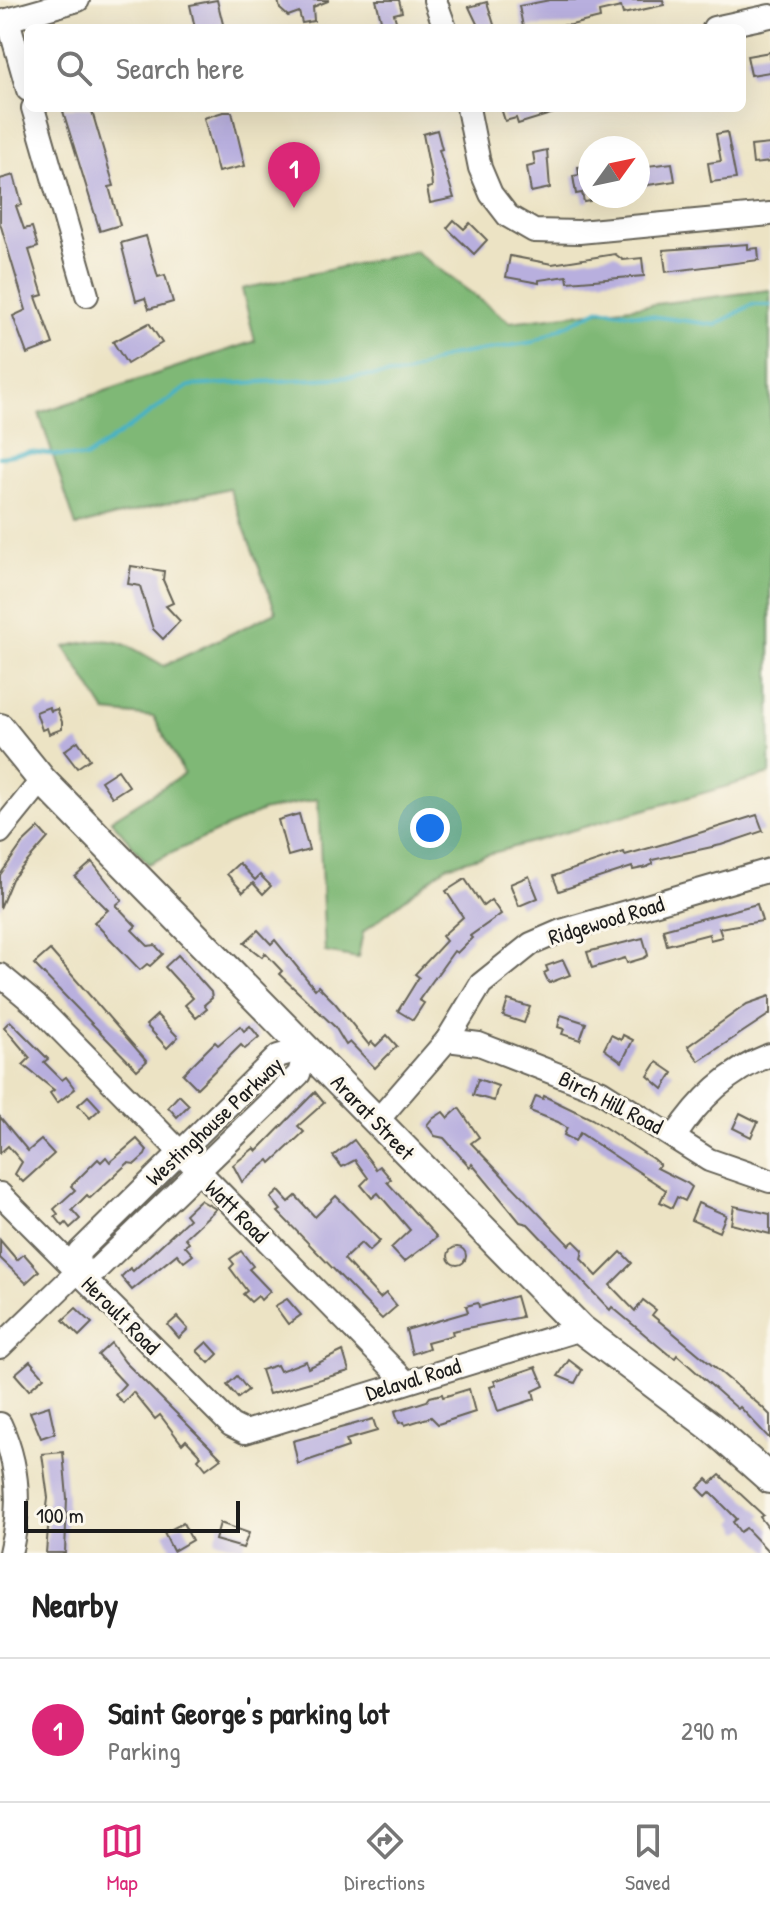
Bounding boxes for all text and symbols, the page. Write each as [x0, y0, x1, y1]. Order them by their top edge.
search box [24, 24, 746, 112]
icon: search [52, 46, 96, 90]
text: Search here [116, 48, 244, 88]
north arrow [578, 136, 650, 208]
pin: 1 [268, 142, 320, 208]
your location [410, 808, 450, 848]
street label: Ridgewood Road [544, 888, 668, 952]
street label: Westinghouse Parkway [139, 1050, 289, 1192]
street label: Birch Hill Road [554, 1063, 669, 1141]
street label: Ararat Street [324, 1067, 422, 1167]
street label: Watt Road [199, 1173, 276, 1250]
street label: Heroult Road [75, 1269, 167, 1361]
street label: Delaval Road [362, 1350, 465, 1408]
scale bar [24, 1497, 240, 1533]
text: 100 m [36, 1500, 84, 1530]
text: Nearby [32, 1582, 118, 1628]
text: Saint George's parking lot [108, 1693, 389, 1733]
text: 1 [53, 1713, 63, 1748]
text: 290 m [681, 1713, 738, 1748]
text: Parking [108, 1733, 181, 1768]
tab: Map [100, 1819, 144, 1897]
tab: Directions [344, 1819, 425, 1897]
tab: Saved [625, 1819, 670, 1897]

